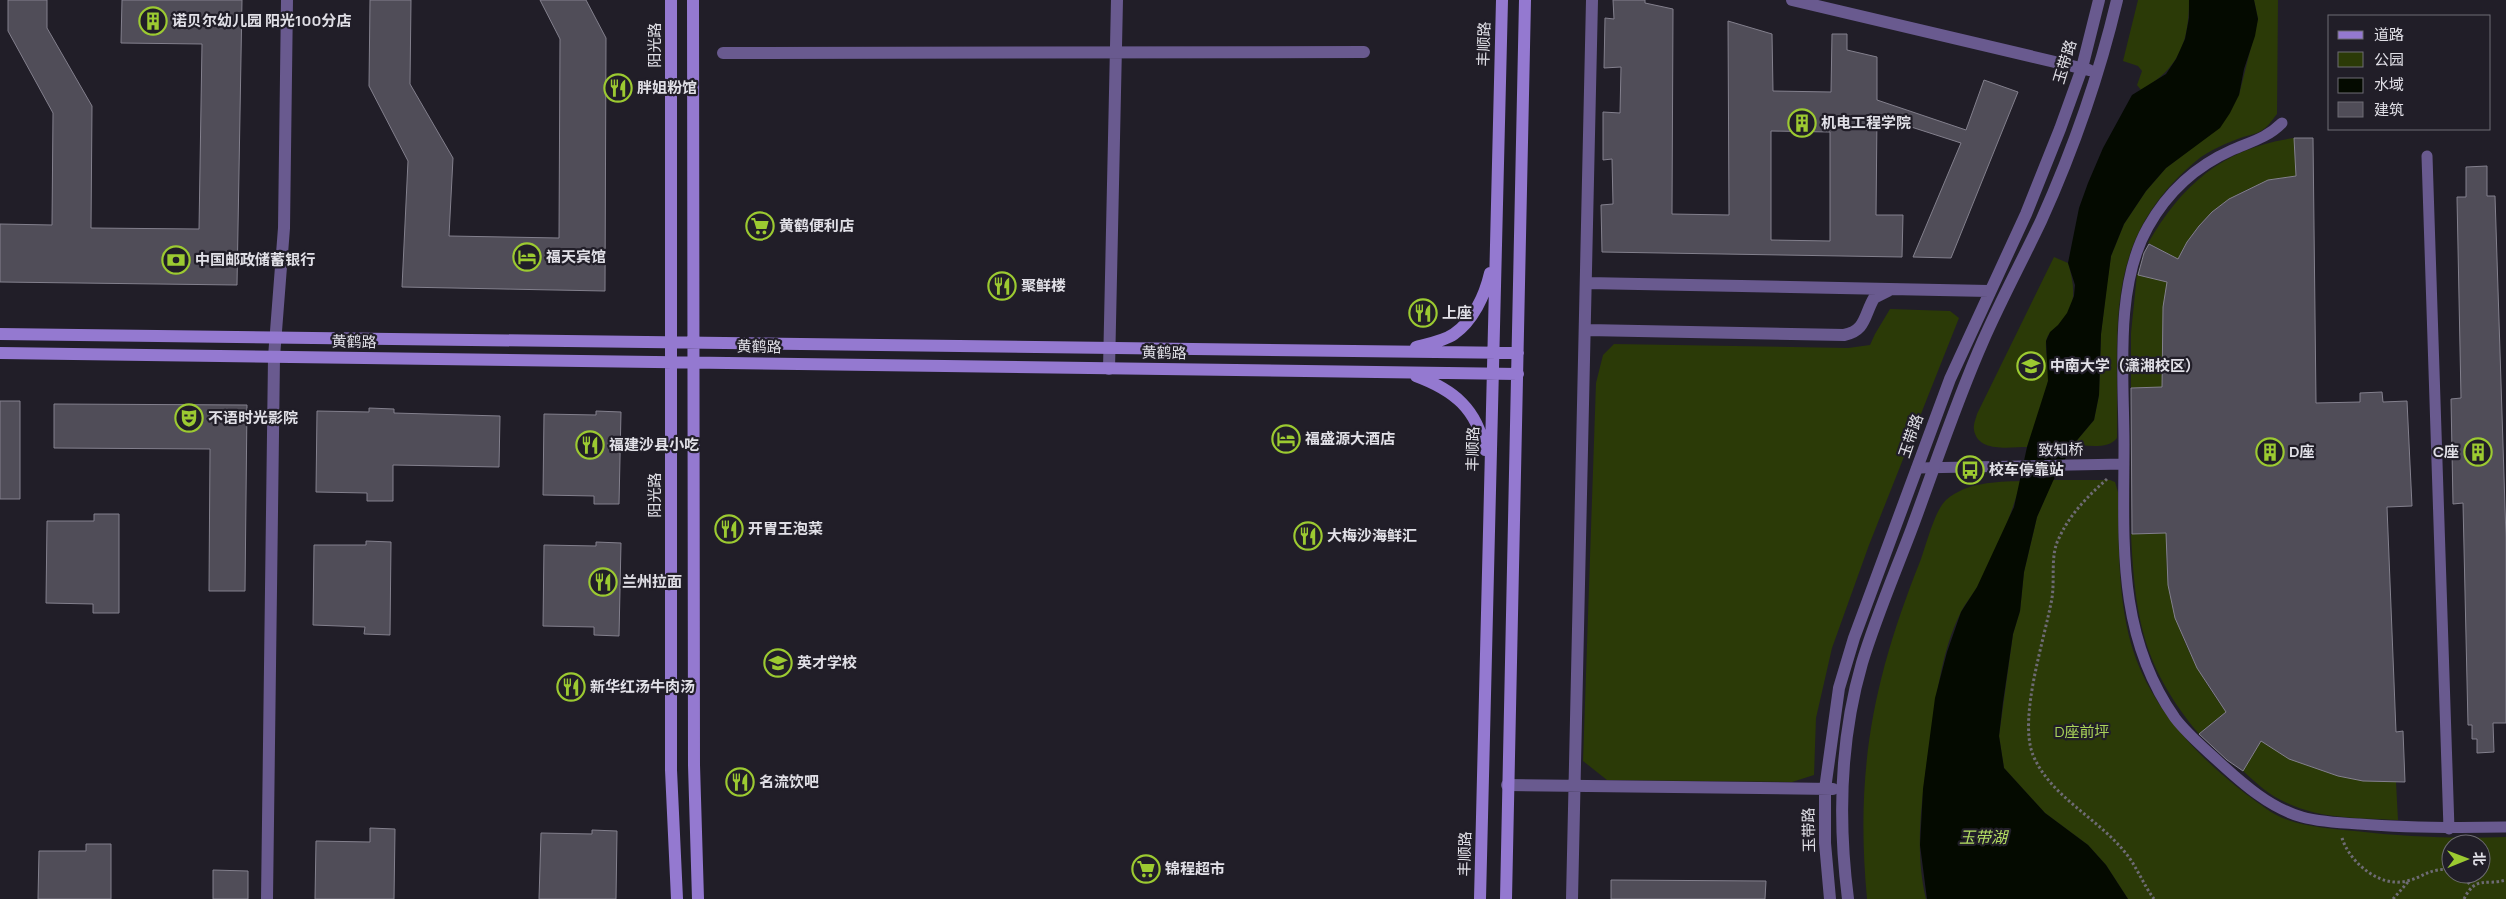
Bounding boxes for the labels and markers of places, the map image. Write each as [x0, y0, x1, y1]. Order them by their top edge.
building icon: 诺贝尔幼儿园 阳光100分店 [138, 6, 168, 36]
place label: 诺贝尔幼儿园 阳光100分店 [172, 10, 351, 31]
restaurant icon: 胖姐粉馆 [603, 73, 633, 103]
place label: 胖姐粉馆 [637, 77, 697, 98]
building icon: 机电工程学院 [1787, 108, 1817, 138]
place label: 机电工程学院 [1821, 112, 1911, 133]
supermarket icon: 黄鹤便利店 [745, 211, 775, 241]
place label: 黄鹤便利店 [779, 215, 854, 236]
hotel icon: 福天宾馆 [512, 242, 542, 272]
bank icon: 中国邮政储蓄银行 [161, 245, 191, 275]
place label: 福天宾馆 [546, 246, 606, 267]
place label: 中国邮政储蓄银行 [195, 249, 315, 270]
restaurant icon: 聚鲜楼 [987, 271, 1017, 301]
place label: 聚鲜楼 [1021, 275, 1066, 296]
restaurant icon: 上座 [1408, 298, 1438, 328]
place label: 上座 [1442, 302, 1472, 323]
school or university icon: 中南大学（潇湘校区） [2016, 351, 2046, 381]
place label: 中南大学（潇湘校区） [2050, 355, 2200, 376]
theatre icon: 不语时光影院 [174, 403, 204, 433]
place label: 不语时光影院 [208, 407, 298, 428]
hotel icon: 福盛源大酒店 [1271, 424, 1301, 454]
place label: 福盛源大酒店 [1305, 428, 1395, 449]
restaurant icon: 福建沙县小吃 [575, 430, 605, 460]
place label: 福建沙县小吃 [609, 434, 699, 455]
building icon: D座 [2255, 437, 2285, 467]
building icon: C座 [2463, 437, 2493, 467]
place label: D座 [2289, 441, 2315, 462]
place label: C座 [2433, 441, 2459, 462]
bus stop icon: 校车停靠站 [1955, 455, 1985, 485]
place label: 校车停靠站 [1989, 459, 2064, 480]
restaurant icon: 开胃王泡菜 [714, 514, 744, 544]
place label: 开胃王泡菜 [748, 518, 823, 539]
restaurant icon: 大梅沙海鲜汇 [1293, 521, 1323, 551]
place label: 大梅沙海鲜汇 [1327, 525, 1417, 546]
restaurant icon: 兰州拉面 [588, 567, 618, 597]
place label: 兰州拉面 [622, 571, 682, 592]
school or university icon: 英才学校 [763, 648, 793, 678]
place label: 英才学校 [797, 652, 857, 673]
restaurant icon: 新华红汤牛肉汤 [556, 672, 586, 702]
place label: 新华红汤牛肉汤 [590, 676, 695, 697]
restaurant icon: 名流饮吧 [725, 767, 755, 797]
place label: 名流饮吧 [759, 771, 819, 792]
supermarket icon: 锦程超市 [1131, 854, 1161, 884]
place label: 锦程超市 [1165, 858, 1225, 879]

